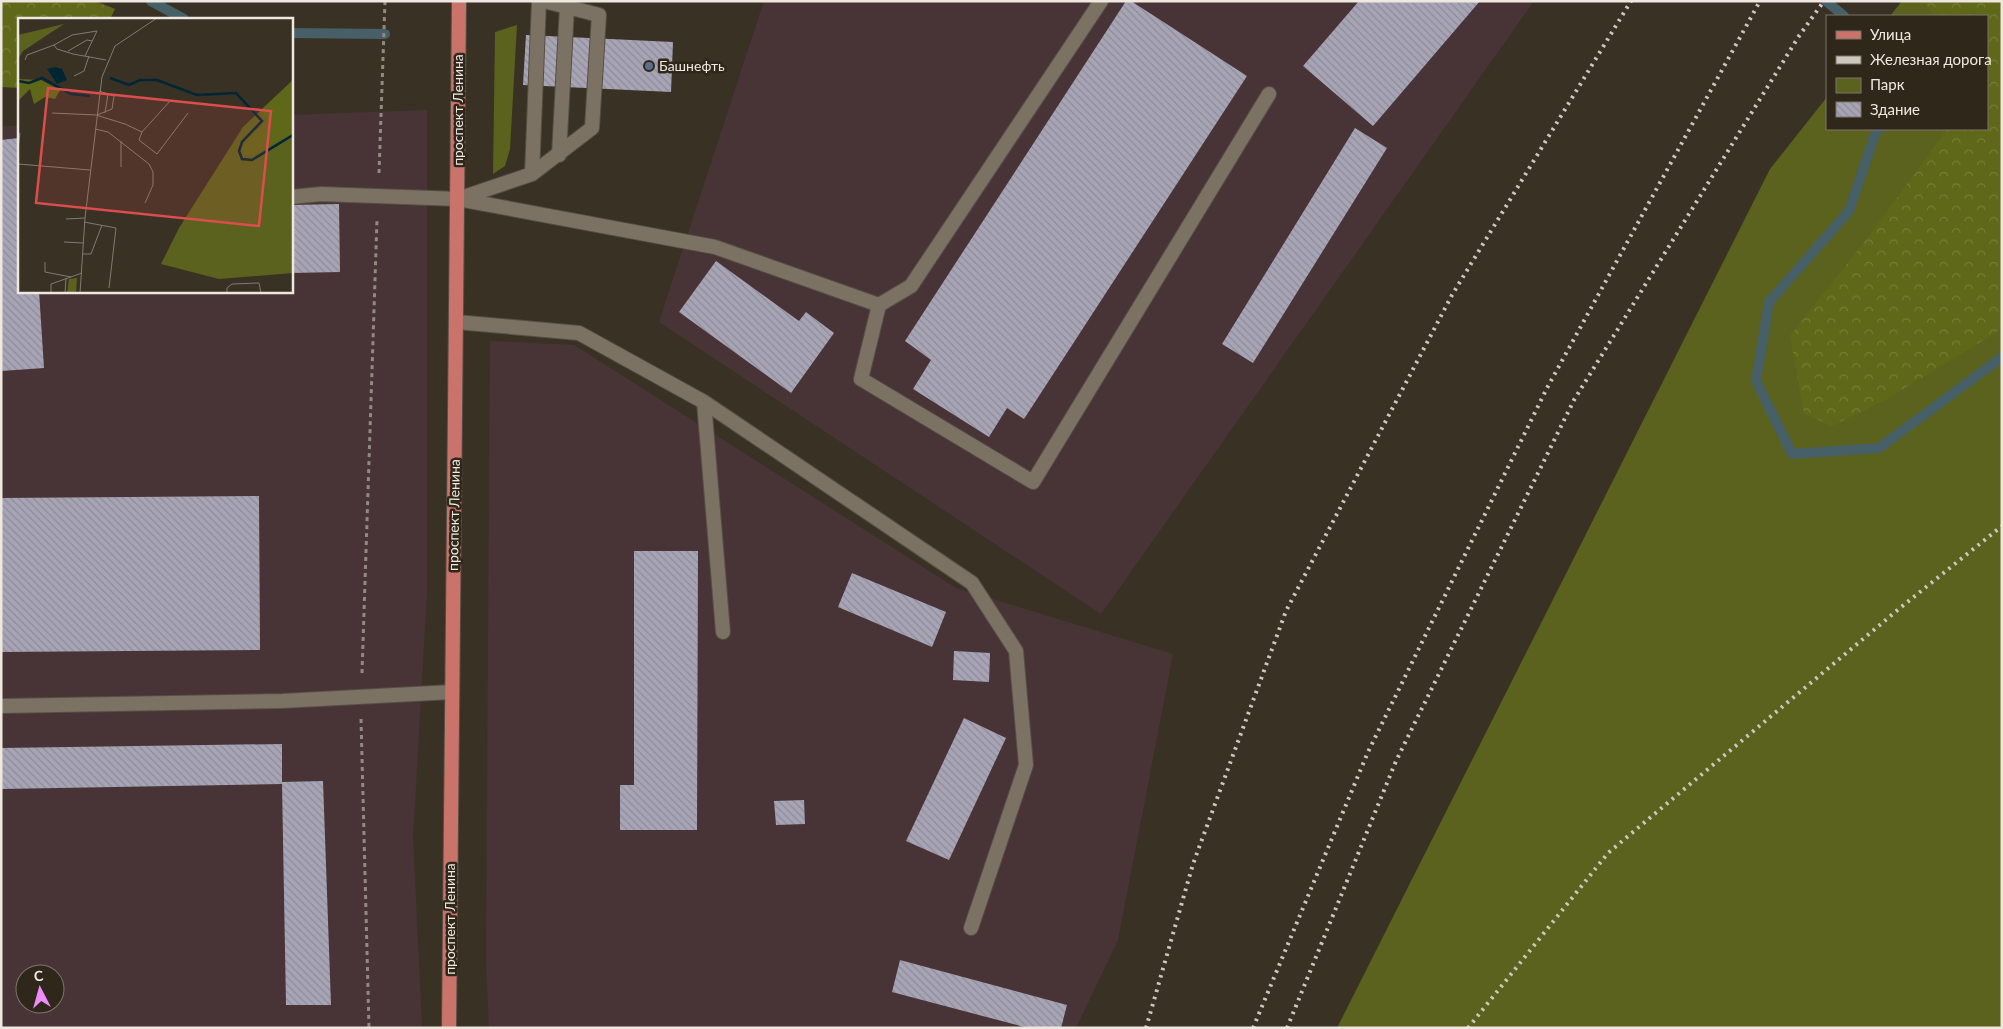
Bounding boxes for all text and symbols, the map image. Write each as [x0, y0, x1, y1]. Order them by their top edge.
legend [1826, 15, 1988, 130]
inset map [18, 18, 292, 292]
text: Улица [1870, 25, 1911, 43]
text: Железная дорога [1870, 50, 1992, 68]
street label: проспект Ленина [449, 54, 466, 166]
place label: Башнефть [659, 57, 725, 74]
marker: Башнефть [643, 60, 655, 72]
text: Парк [1870, 75, 1905, 93]
text: Здание [1870, 100, 1920, 118]
street label: проспект Ленина [444, 459, 463, 571]
street label: проспект Ленина [441, 863, 458, 975]
north arrow [15, 964, 65, 1014]
text: С [33, 967, 45, 985]

